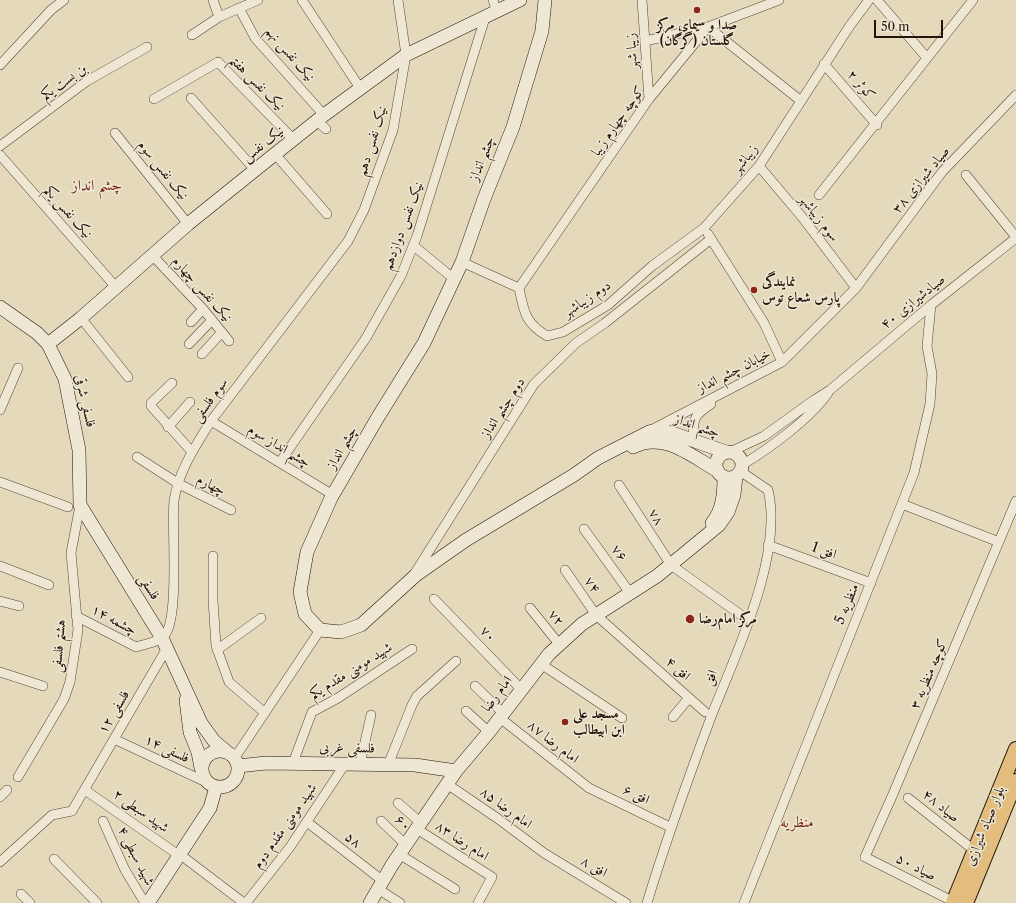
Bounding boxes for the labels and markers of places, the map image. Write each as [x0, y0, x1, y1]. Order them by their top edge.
marker: صدا و سیمای مرکز گلستان (گرگان) [692, 5, 702, 15]
place label: صدا و سیمای مرکز گلستان (گرگان) [657, 17, 737, 50]
place label: نمایندگی پارس شعاع توس [762, 274, 840, 306]
marker: نمایندگی پارس شعاع توس [749, 285, 759, 295]
place label: مرکز امام‌رضا [699, 611, 757, 627]
marker: مرکز امام‌رضا [684, 613, 696, 625]
place label: مسجد علی ابن ابیطالب [573, 706, 625, 738]
marker: مسجد علی ابن ابیطالب [560, 717, 570, 727]

